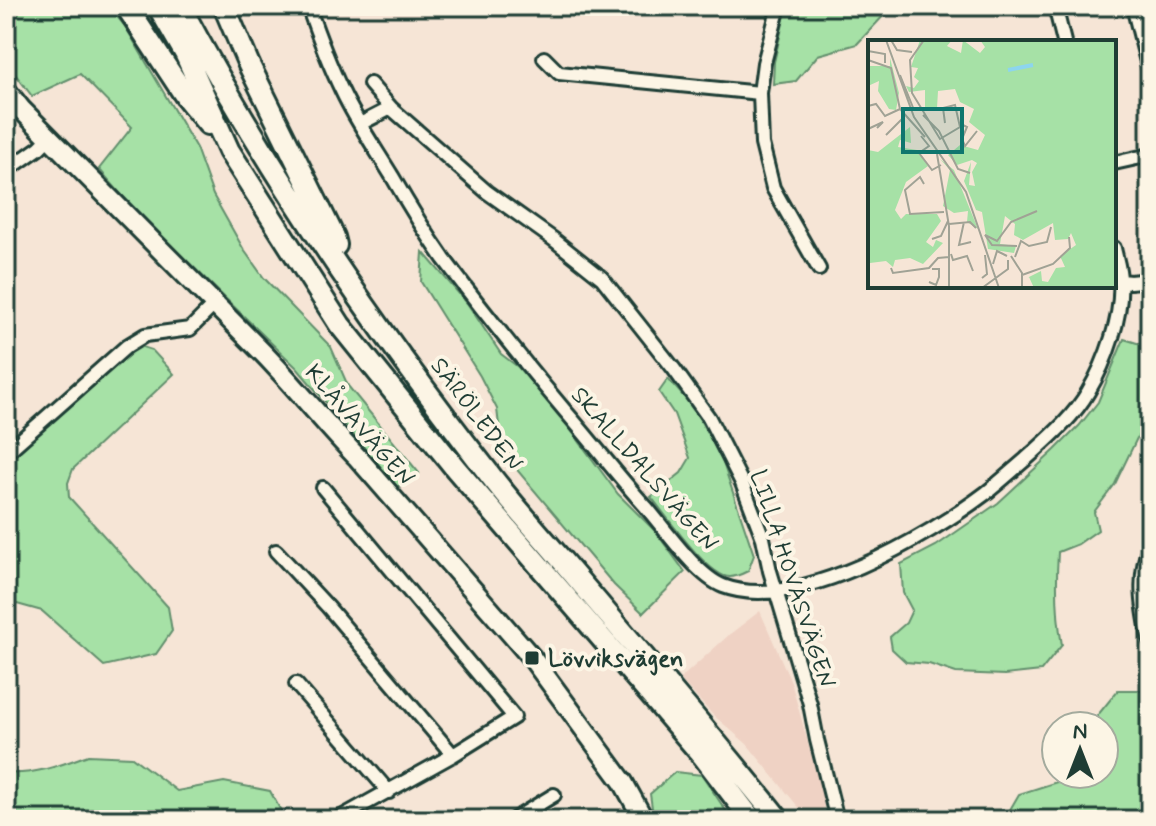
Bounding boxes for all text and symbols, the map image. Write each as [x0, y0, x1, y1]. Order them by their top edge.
inset map [868, 40, 1116, 288]
street label: SÄRÖLEDEN [423, 352, 529, 478]
street label: KLÅVAVÄGEN [297, 358, 421, 494]
street label: SKALLDALSVÄGEN [563, 381, 724, 559]
street label: LILLA HOVÅSVÄGEN [742, 466, 842, 693]
place label: Lövviksvägen [548, 644, 683, 676]
marker: Lövviksvägen [523, 649, 541, 667]
north arrow [1040, 710, 1120, 790]
text: N [1073, 718, 1087, 746]

